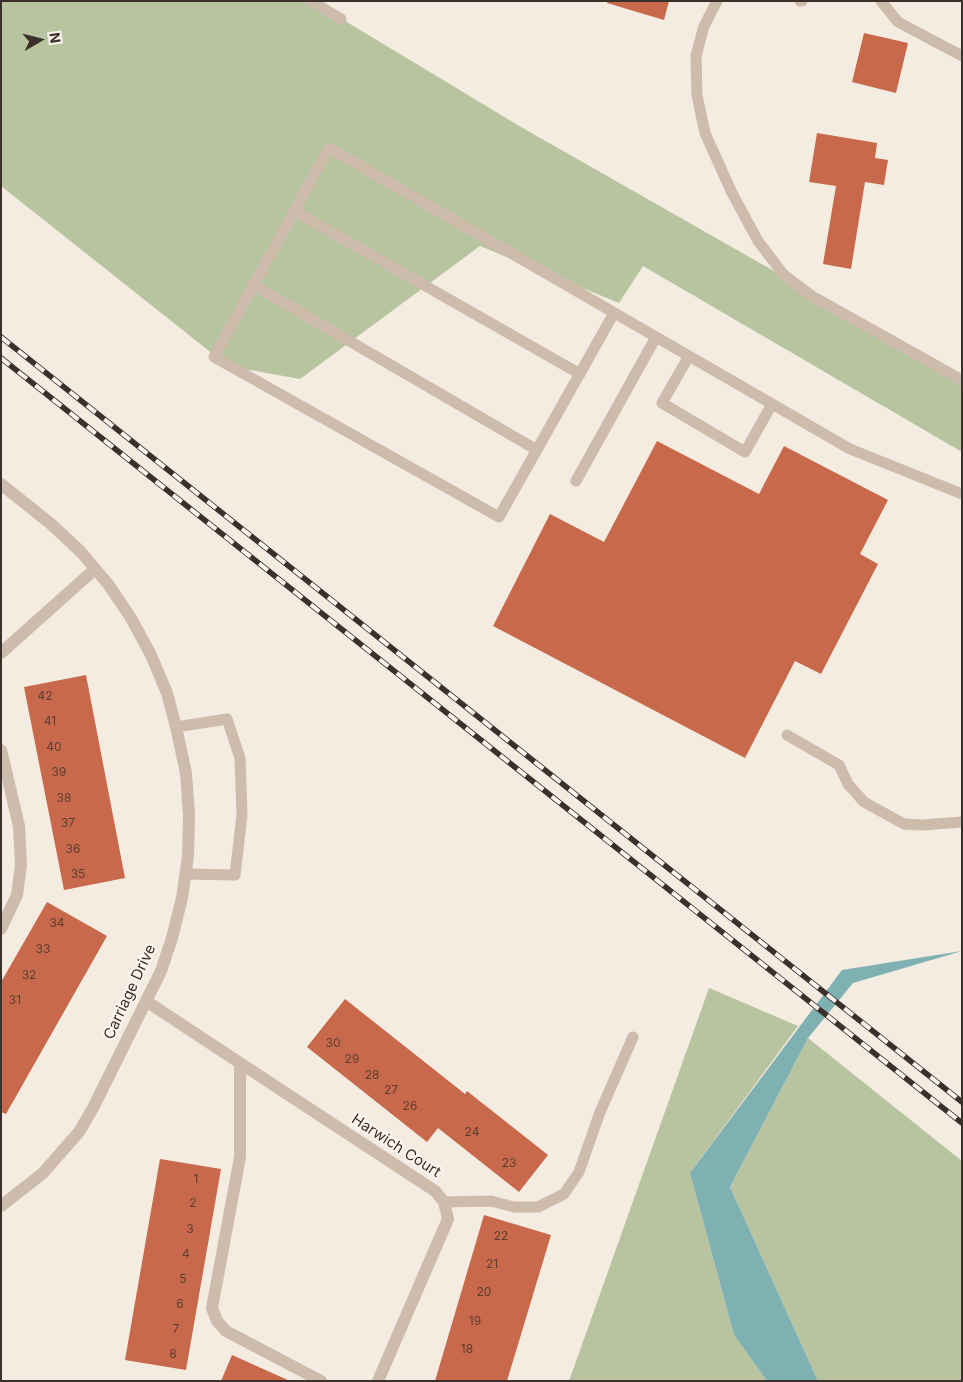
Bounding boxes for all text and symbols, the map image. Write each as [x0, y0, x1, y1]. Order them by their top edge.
north arrow [15, 15, 65, 65]
text: N [46, 31, 65, 44]
house number: 42 [37, 689, 53, 703]
house number: 41 [44, 714, 56, 728]
house number: 40 [46, 740, 62, 754]
house number: 39 [52, 765, 66, 779]
house number: 38 [57, 791, 71, 805]
house number: 37 [61, 816, 75, 830]
house number: 36 [66, 842, 80, 856]
house number: 35 [71, 867, 85, 881]
house number: 34 [49, 916, 65, 930]
house number: 33 [36, 942, 50, 956]
street label: Carriage Drive [100, 942, 160, 1042]
house number: 32 [22, 968, 36, 982]
house number: 31 [9, 993, 21, 1007]
house number: 30 [326, 1036, 340, 1050]
house number: 29 [345, 1052, 359, 1066]
house number: 28 [365, 1068, 379, 1082]
house number: 27 [384, 1083, 398, 1097]
house number: 26 [403, 1099, 417, 1113]
street label: Harwich Court [348, 1111, 444, 1181]
house number: 24 [465, 1125, 479, 1139]
house number: 23 [502, 1156, 516, 1170]
house number: 1 [194, 1172, 198, 1186]
house number: 2 [189, 1196, 197, 1210]
house number: 3 [186, 1222, 194, 1236]
house number: 22 [494, 1229, 508, 1243]
house number: 4 [182, 1247, 190, 1261]
house number: 21 [486, 1257, 498, 1271]
house number: 5 [179, 1272, 187, 1286]
house number: 20 [477, 1285, 491, 1299]
house number: 6 [176, 1297, 184, 1311]
house number: 19 [469, 1314, 481, 1328]
house number: 7 [173, 1322, 179, 1336]
house number: 18 [461, 1342, 473, 1356]
house number: 8 [169, 1347, 177, 1361]

